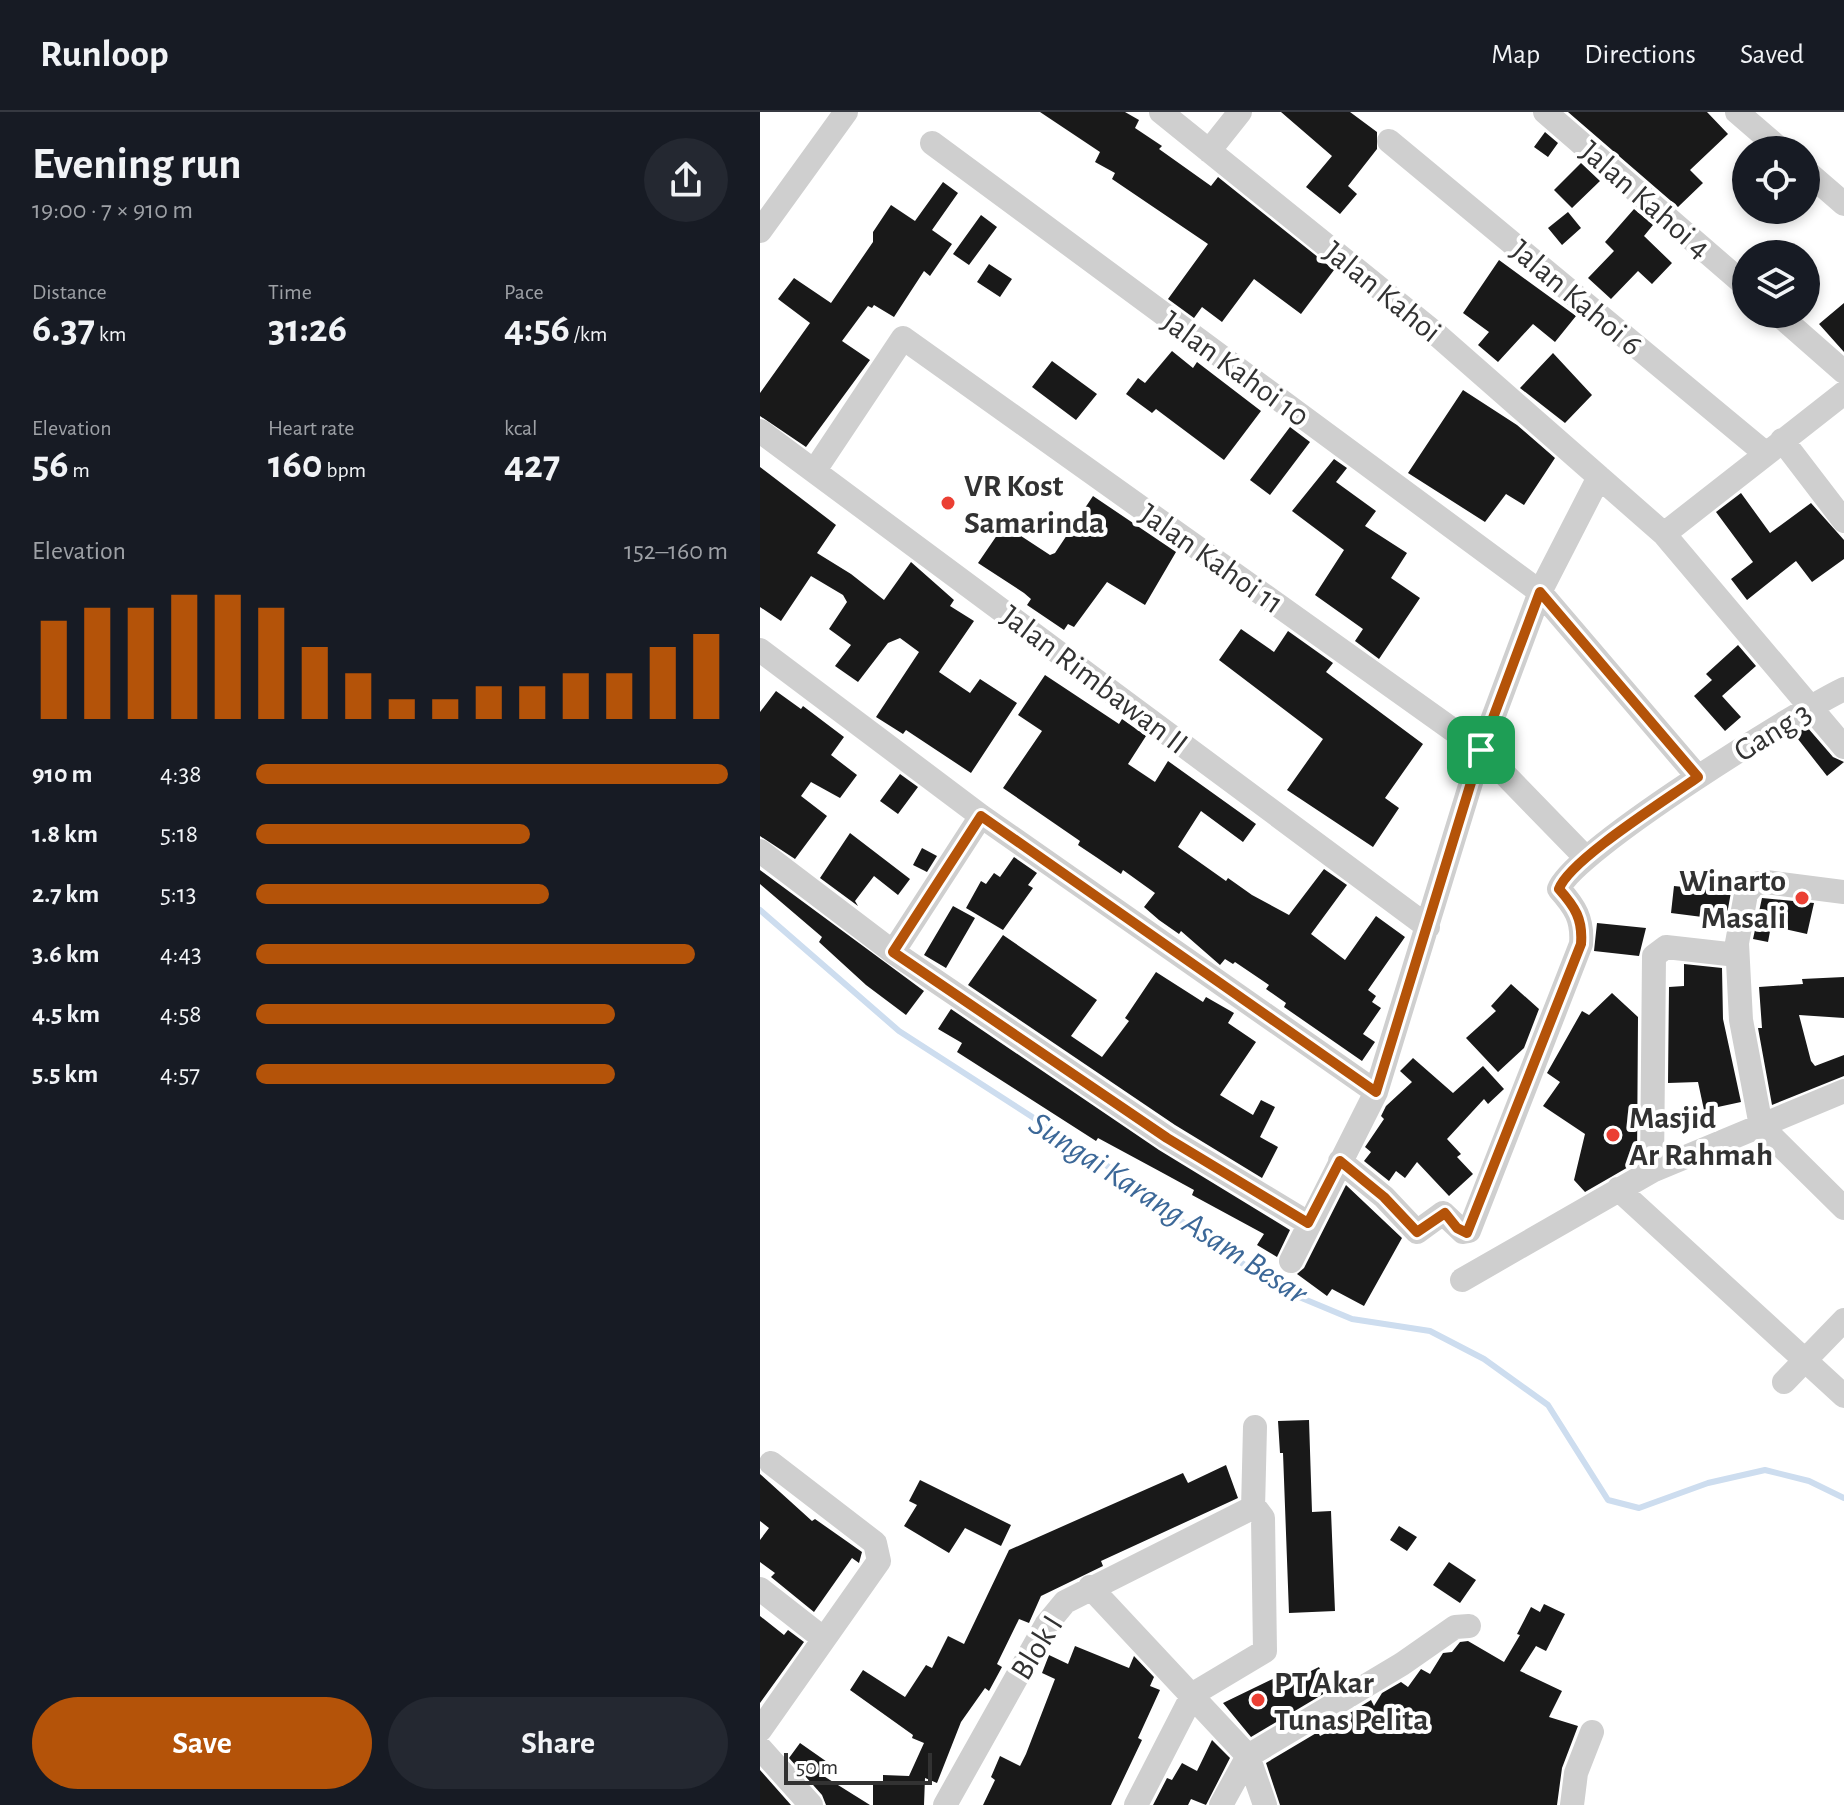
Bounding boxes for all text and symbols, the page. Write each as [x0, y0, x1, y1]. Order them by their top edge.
text: Runloop [40, 36, 169, 74]
text: Map [1491, 41, 1540, 69]
text: Directions [1584, 41, 1696, 69]
text: Saved [1740, 41, 1804, 69]
street label: Jalan Kahoi 4 [1574, 135, 1717, 265]
map controls [1732, 136, 1820, 328]
button: locate [1732, 136, 1820, 224]
button: share [644, 138, 728, 222]
text: Evening run [32, 143, 241, 187]
text: 19:00 · 7 × 910 m [32, 197, 193, 223]
street label: Jalan Kahoi 6 [1505, 234, 1648, 362]
street label: Jalan Kahoi [1318, 235, 1447, 348]
button: layers [1732, 240, 1820, 328]
text: Distance [32, 281, 107, 303]
text: Time [268, 281, 312, 303]
text: Pace [504, 281, 544, 303]
street label: Jalan Kahoi 10 [1156, 305, 1315, 433]
text: 6.37 [32, 309, 95, 349]
text: 31:26 [268, 309, 347, 349]
text: 4:56 [504, 309, 570, 349]
text: km [95, 323, 126, 345]
text: /km [570, 323, 607, 345]
text: Elevation [32, 417, 112, 439]
text: Heart rate [268, 417, 354, 439]
text: kcal [504, 417, 538, 439]
text: 56 [32, 445, 69, 485]
text: 160 [268, 445, 323, 485]
text: 427 [504, 445, 560, 485]
text: m [69, 459, 90, 481]
text: bpm [323, 459, 366, 481]
place label: VR Kost Samarinda [964, 470, 1104, 539]
marker: VR Kost Samarinda [939, 494, 957, 512]
street label: Jalan Kahoi 11 [1134, 498, 1289, 620]
text: Elevation [32, 538, 126, 564]
text: 152–160 m [624, 538, 728, 564]
street label: Jalan Rimbawan II [995, 599, 1194, 760]
street label: Gang 3 [1728, 696, 1817, 768]
pin [1447, 716, 1515, 784]
icon: arrive [1459, 728, 1503, 772]
text: 910 m [32, 761, 92, 787]
text: 4:38 [160, 761, 202, 787]
text: 1.8 km [32, 821, 98, 847]
text: 5:18 [160, 821, 198, 847]
place label: Winarto Masali [1679, 865, 1786, 934]
text: 2.7 km [32, 881, 99, 907]
text: 5:13 [160, 881, 196, 907]
marker: Winarto Masali [1793, 889, 1811, 907]
text: 3.6 km [32, 941, 100, 967]
text: 4:43 [160, 941, 202, 967]
text: 4.5 km [32, 1001, 100, 1027]
text: 4:58 [160, 1001, 202, 1027]
text: 5.5 km [32, 1061, 98, 1087]
text: 4:57 [160, 1061, 200, 1087]
place label: Masjid Ar Rahmah [1629, 1102, 1773, 1171]
water label: Sungai Karang Asam Besar [1023, 1106, 1314, 1312]
marker: Masjid Ar Rahmah [1604, 1126, 1622, 1144]
street label: Blok I [1005, 1610, 1069, 1685]
place label: PT Akar Tunas Pelita [1274, 1667, 1429, 1736]
marker: PT Akar Tunas Pelita [1249, 1691, 1267, 1709]
button: Save [32, 1697, 372, 1789]
button: Share [388, 1697, 728, 1789]
scale bar [784, 1749, 932, 1785]
text: 50 m [796, 1756, 838, 1778]

